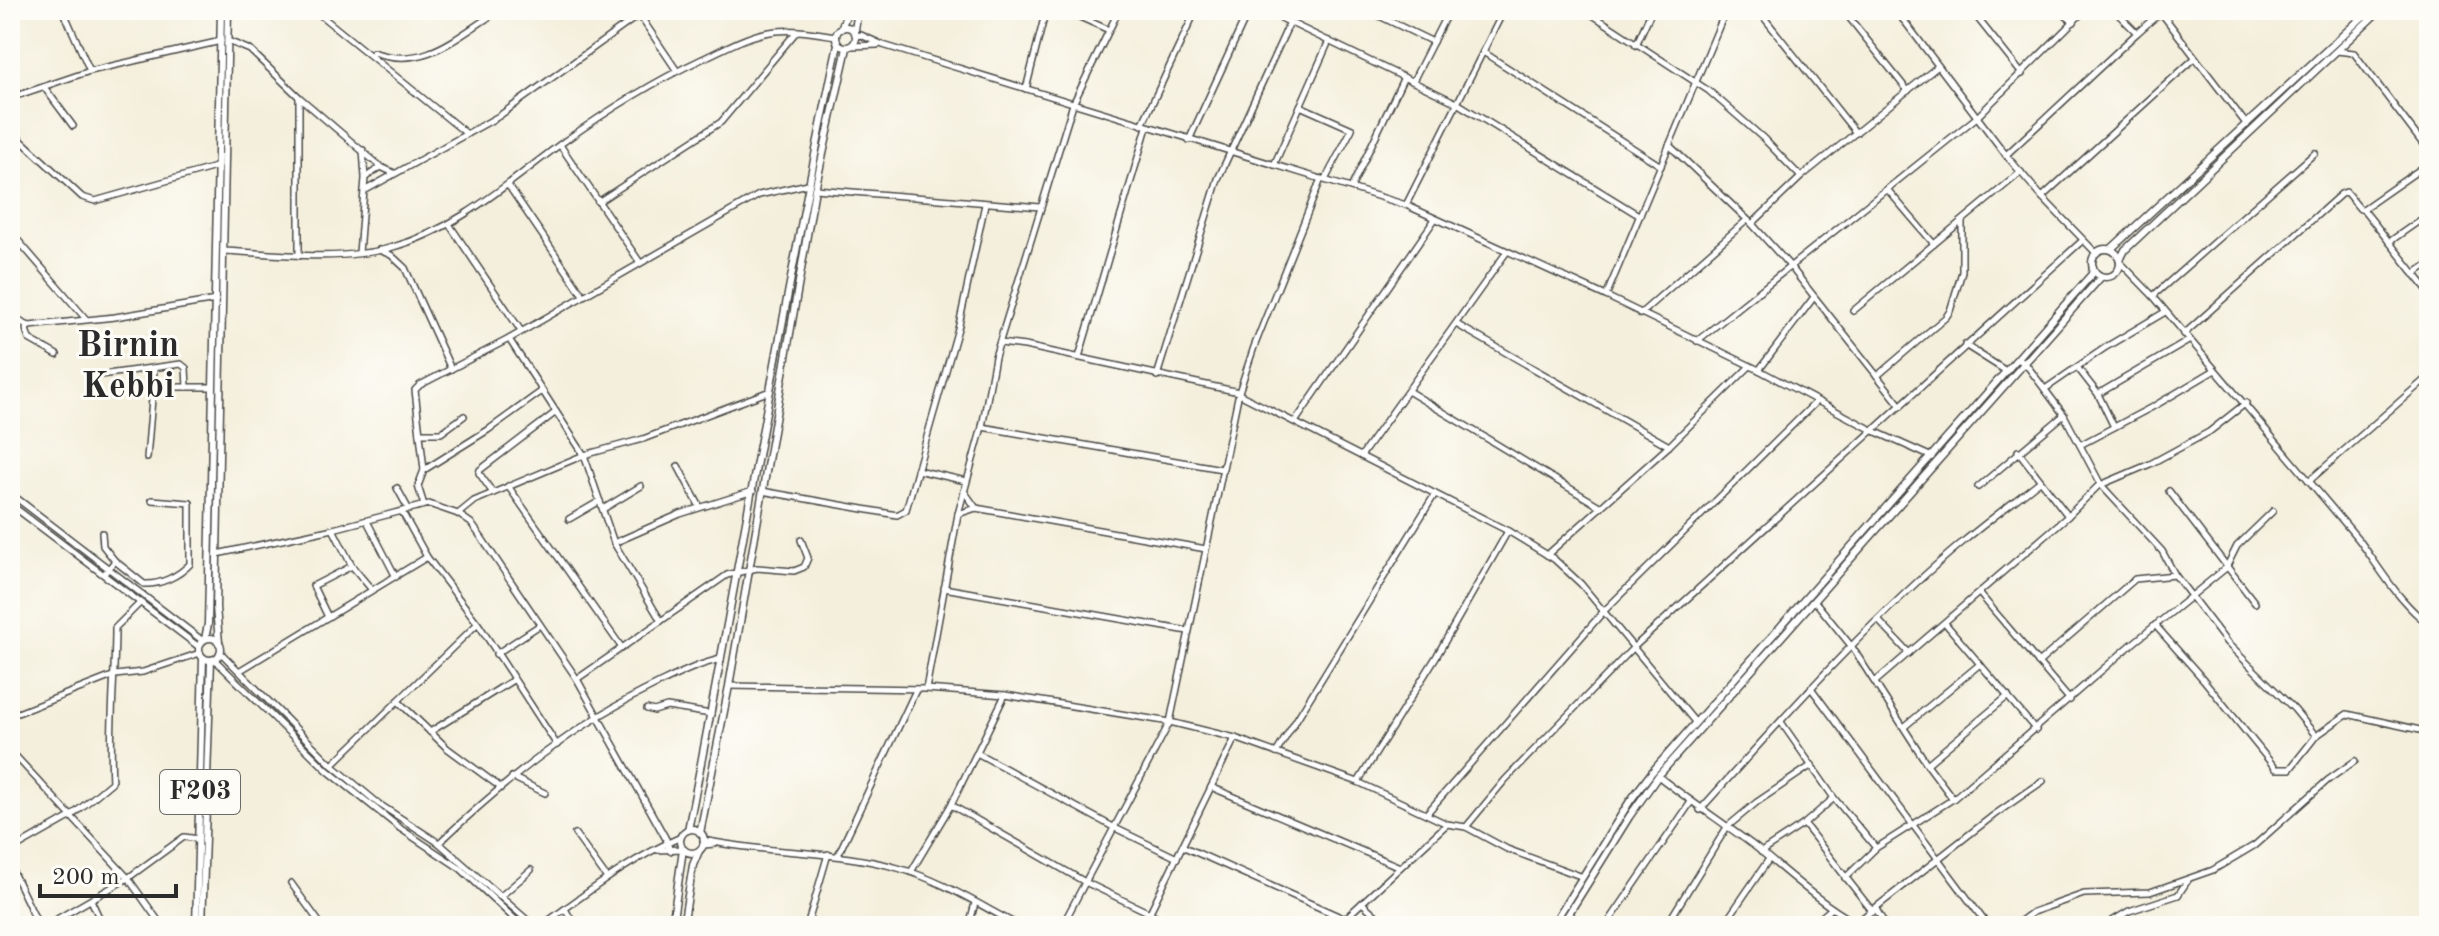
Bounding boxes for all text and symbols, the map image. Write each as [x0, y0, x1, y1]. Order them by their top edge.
district label: Birnin Kebbi [77, 329, 179, 406]
road number: F203 [160, 770, 240, 814]
scale bar [40, 848, 176, 898]
text: 200 m [52, 866, 120, 890]

